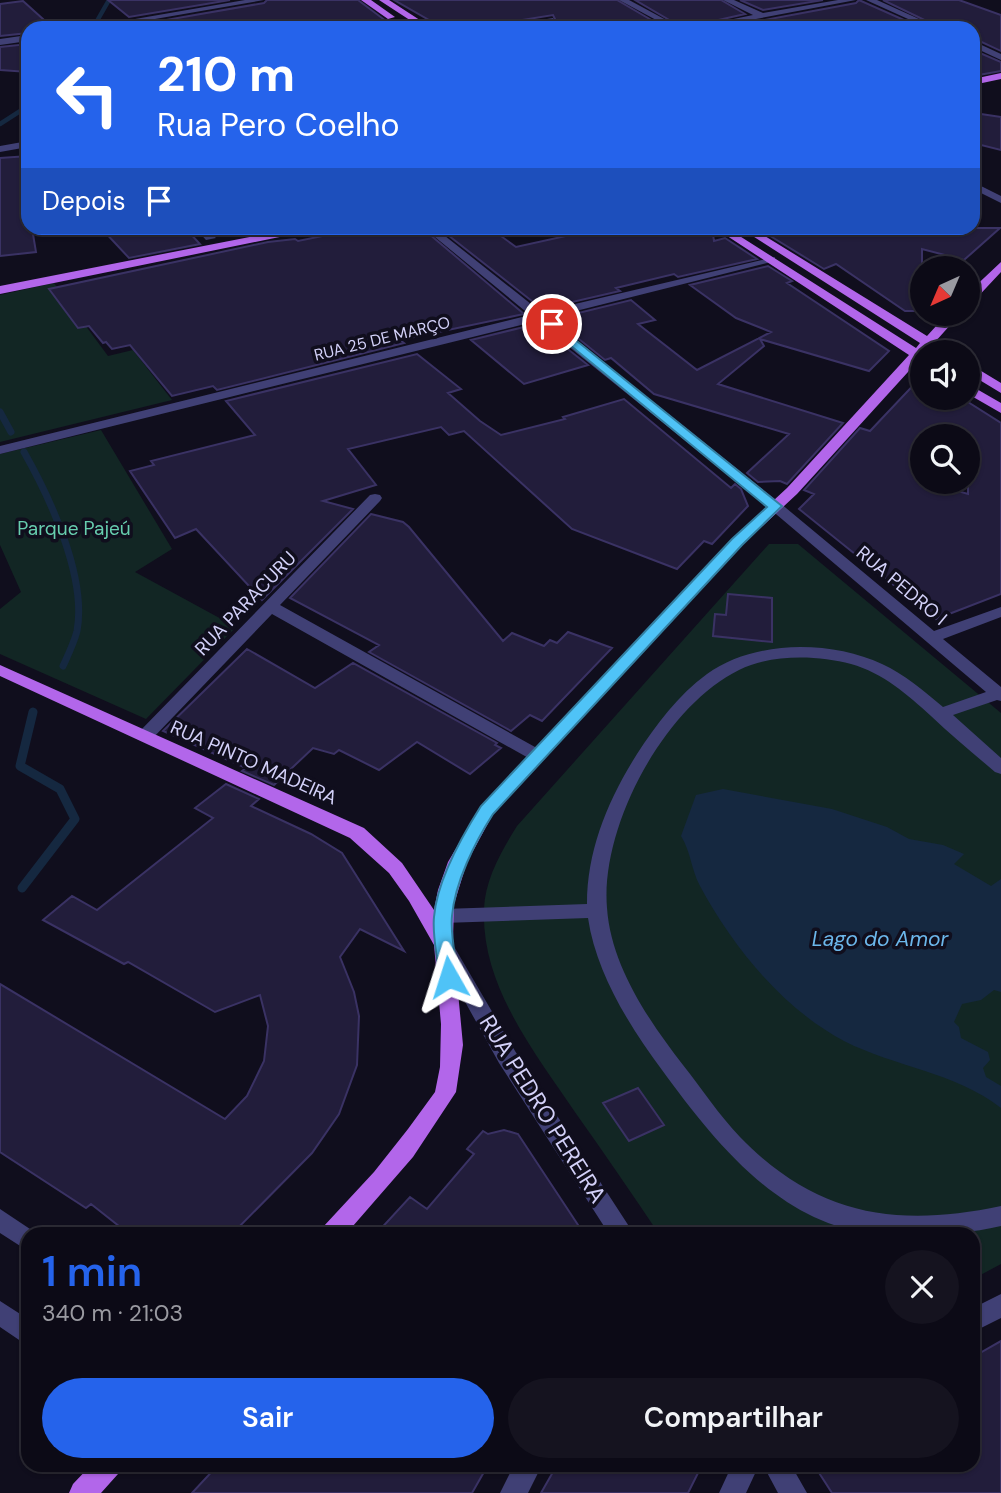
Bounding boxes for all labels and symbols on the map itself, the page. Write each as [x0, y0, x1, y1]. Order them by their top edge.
north arrow [910, 256, 980, 326]
pin [522, 294, 582, 354]
street label: RUA 25 DE MARÇO [312, 311, 452, 366]
park label: Parque Pajeú [17, 516, 131, 541]
street label: RUA PEDRO I [851, 540, 952, 631]
street label: RUA PARACURU [189, 546, 302, 661]
street label: RUA PINTO MADEIRA [167, 714, 341, 811]
water label: Lago do Amor [812, 925, 950, 953]
position arrow [412, 940, 486, 1014]
street label: RUA PEDRO PEREIRA [473, 1009, 613, 1209]

